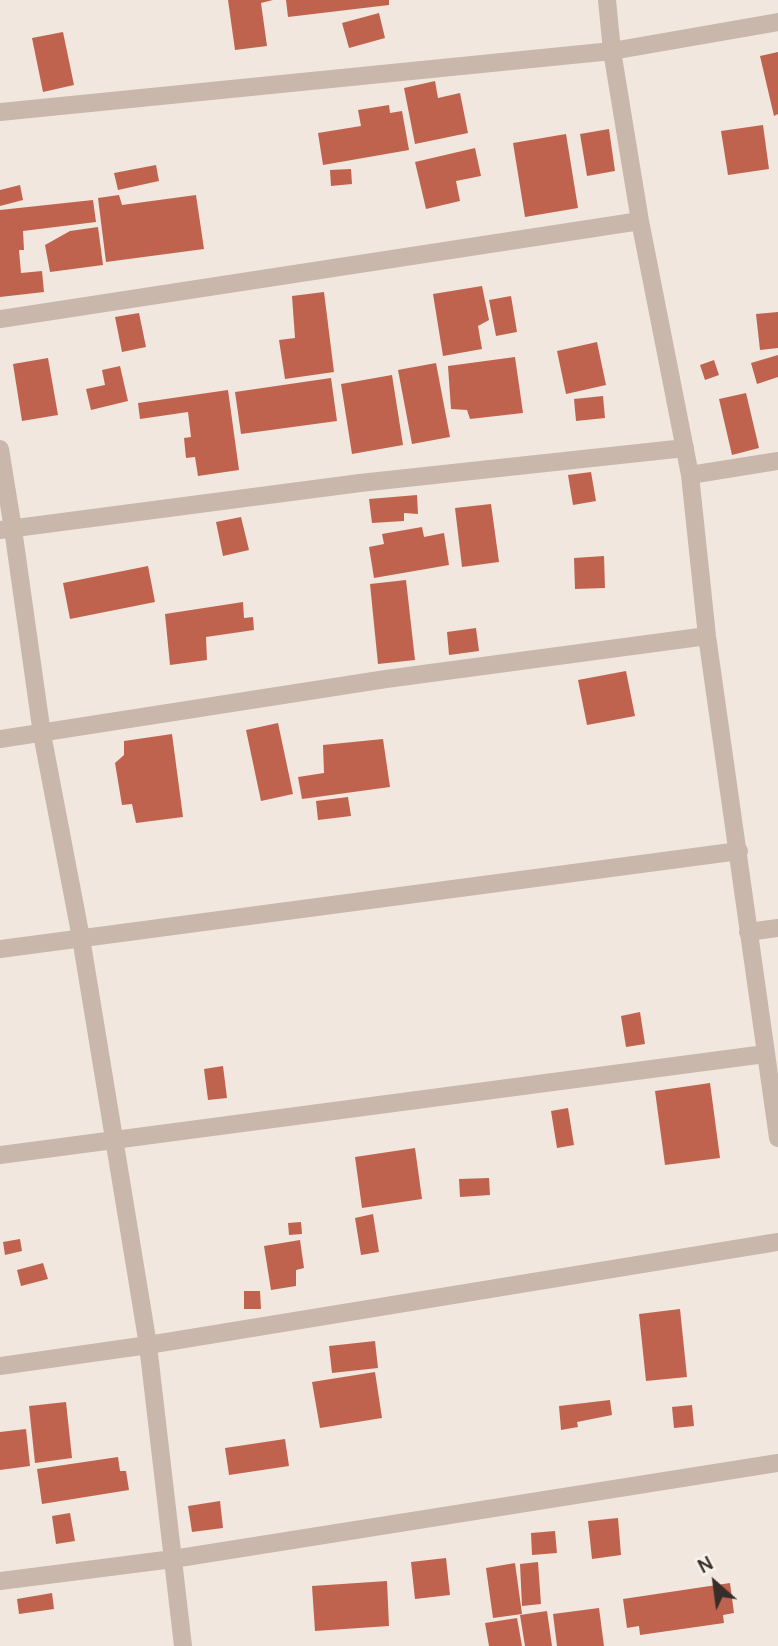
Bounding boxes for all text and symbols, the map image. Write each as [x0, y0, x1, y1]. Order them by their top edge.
north arrow [680, 1548, 750, 1618]
text: N [693, 1550, 717, 1579]

